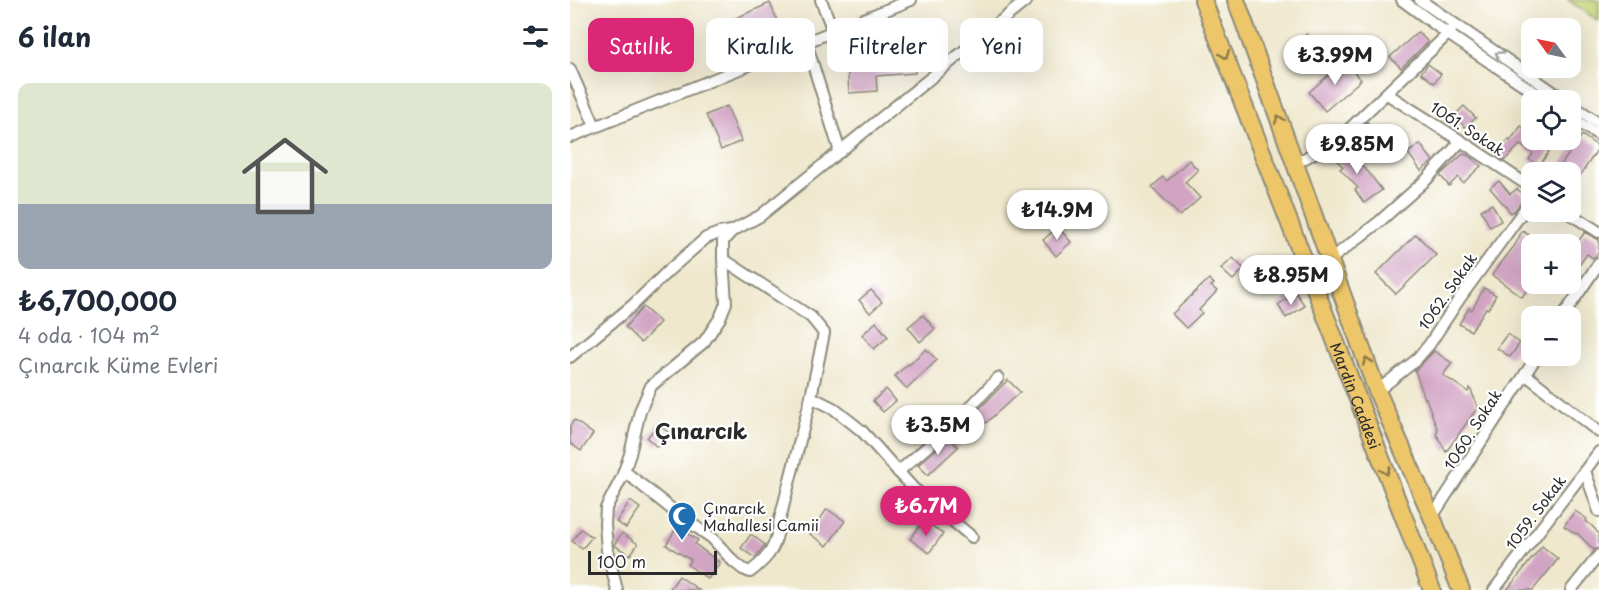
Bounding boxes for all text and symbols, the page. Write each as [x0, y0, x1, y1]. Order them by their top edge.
text: 6 ilan [18, 17, 91, 56]
chip: Satılık [588, 18, 694, 72]
chip: Kiralık [706, 18, 815, 72]
chip: Filtreler [827, 18, 948, 72]
chip: Yeni [960, 18, 1043, 72]
north arrow [1521, 18, 1581, 78]
map controls [1521, 18, 1581, 366]
icon: filters [519, 20, 552, 53]
pin: ₺3.99M [1286, 35, 1384, 86]
text: ₺3.99M [1297, 39, 1373, 69]
one-way arrow [1217, 49, 1230, 59]
one-way arrow [1495, 51, 1506, 62]
button: locate [1521, 90, 1581, 150]
street label: 1061. Sokak [1426, 95, 1510, 161]
one-way arrow [1273, 114, 1286, 125]
icon: home [231, 122, 339, 230]
pin: ₺9.85M [1308, 124, 1406, 175]
text: ₺9.85M [1320, 128, 1394, 158]
button: layers [1521, 162, 1581, 222]
pin: ₺14.9M [1008, 190, 1106, 241]
text: ₺14.9M [1021, 194, 1093, 224]
button: + [1521, 234, 1581, 294]
street label: 1062. Sokak [1412, 247, 1482, 334]
pin: ₺8.95M [1242, 255, 1340, 306]
text: ₺8.95M [1253, 259, 1329, 289]
text: ₺6,700,000 [18, 281, 177, 320]
button: − [1521, 306, 1581, 366]
text: 4 oda · 104 m² [18, 320, 160, 350]
street label: Mardin Caddesi [1325, 339, 1388, 452]
text: Çınarcık Küme Evleri [18, 350, 218, 380]
one-way arrow [1362, 356, 1375, 367]
street label: 1060. Sokak [1437, 384, 1507, 474]
pin: ₺3.5M [896, 405, 980, 456]
text: ₺3.5M [905, 409, 971, 439]
district label: Çınarcık [655, 414, 748, 446]
one-way arrow [1379, 465, 1391, 476]
street label: 1059. Sokak [1499, 469, 1571, 554]
pin: ₺6.7M [884, 486, 968, 537]
text: ₺6.7M [894, 490, 958, 520]
place label: Çınarcık Mahallesi Camii [703, 496, 819, 536]
mosque icon: Çınarcık Mahallesi Camii [666, 500, 698, 542]
scale bar [588, 548, 717, 576]
text: 100 m [597, 549, 646, 573]

